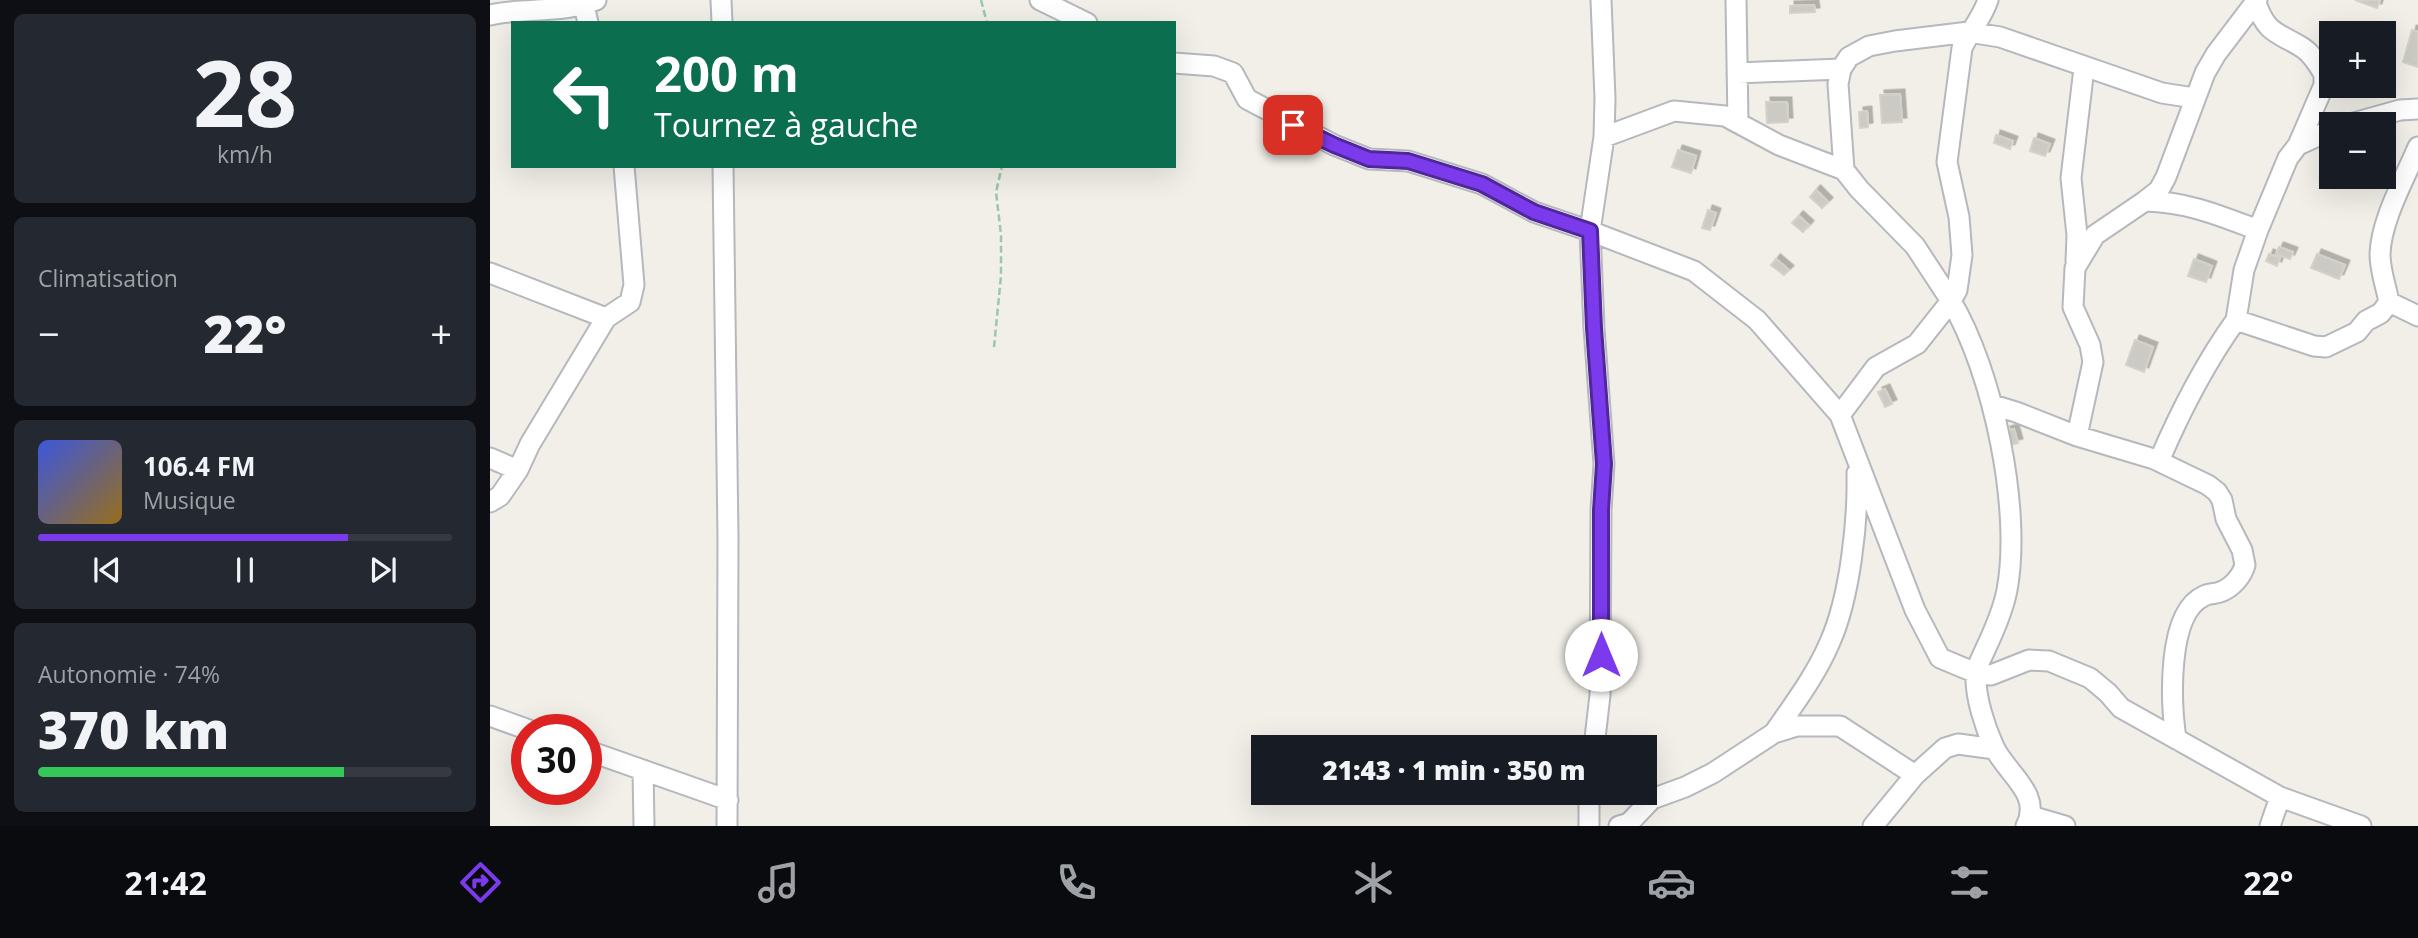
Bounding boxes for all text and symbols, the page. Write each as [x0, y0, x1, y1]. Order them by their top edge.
map controls [2319, 21, 2396, 189]
button: + [2319, 21, 2396, 98]
text: 28 [193, 30, 297, 154]
text: 200 m [654, 40, 799, 106]
icon: left [539, 49, 630, 140]
pin [1263, 95, 1323, 155]
text: Tournez à gauche [654, 103, 918, 146]
icon: arrive [1274, 106, 1312, 144]
button: − [2319, 112, 2396, 189]
text: km/h [217, 138, 273, 170]
text: Climatisation [38, 262, 178, 294]
text: 22° [204, 297, 286, 368]
text: − [38, 307, 60, 359]
text: + [430, 307, 452, 359]
text: 106.4 FM [143, 448, 255, 484]
text: Musique [143, 484, 236, 516]
icon: previous [88, 551, 126, 589]
icon: pause [226, 551, 264, 589]
icon: next [364, 551, 402, 589]
position arrow [1564, 618, 1638, 692]
text: Autonomie · 74% [38, 658, 220, 690]
text: 370 km [38, 693, 229, 764]
speed limit sign: 30 [511, 714, 602, 805]
text: 21:43 · 1 min · 350 m [1323, 752, 1585, 788]
icon: directions [456, 858, 505, 907]
icon: music [754, 858, 803, 907]
icon: phone [1052, 858, 1101, 907]
icon: climate [1349, 858, 1398, 907]
icon: car [1647, 858, 1696, 907]
icon: filters [1945, 858, 1994, 907]
text: 21:42 [124, 861, 207, 904]
text: 22° [2243, 861, 2294, 904]

